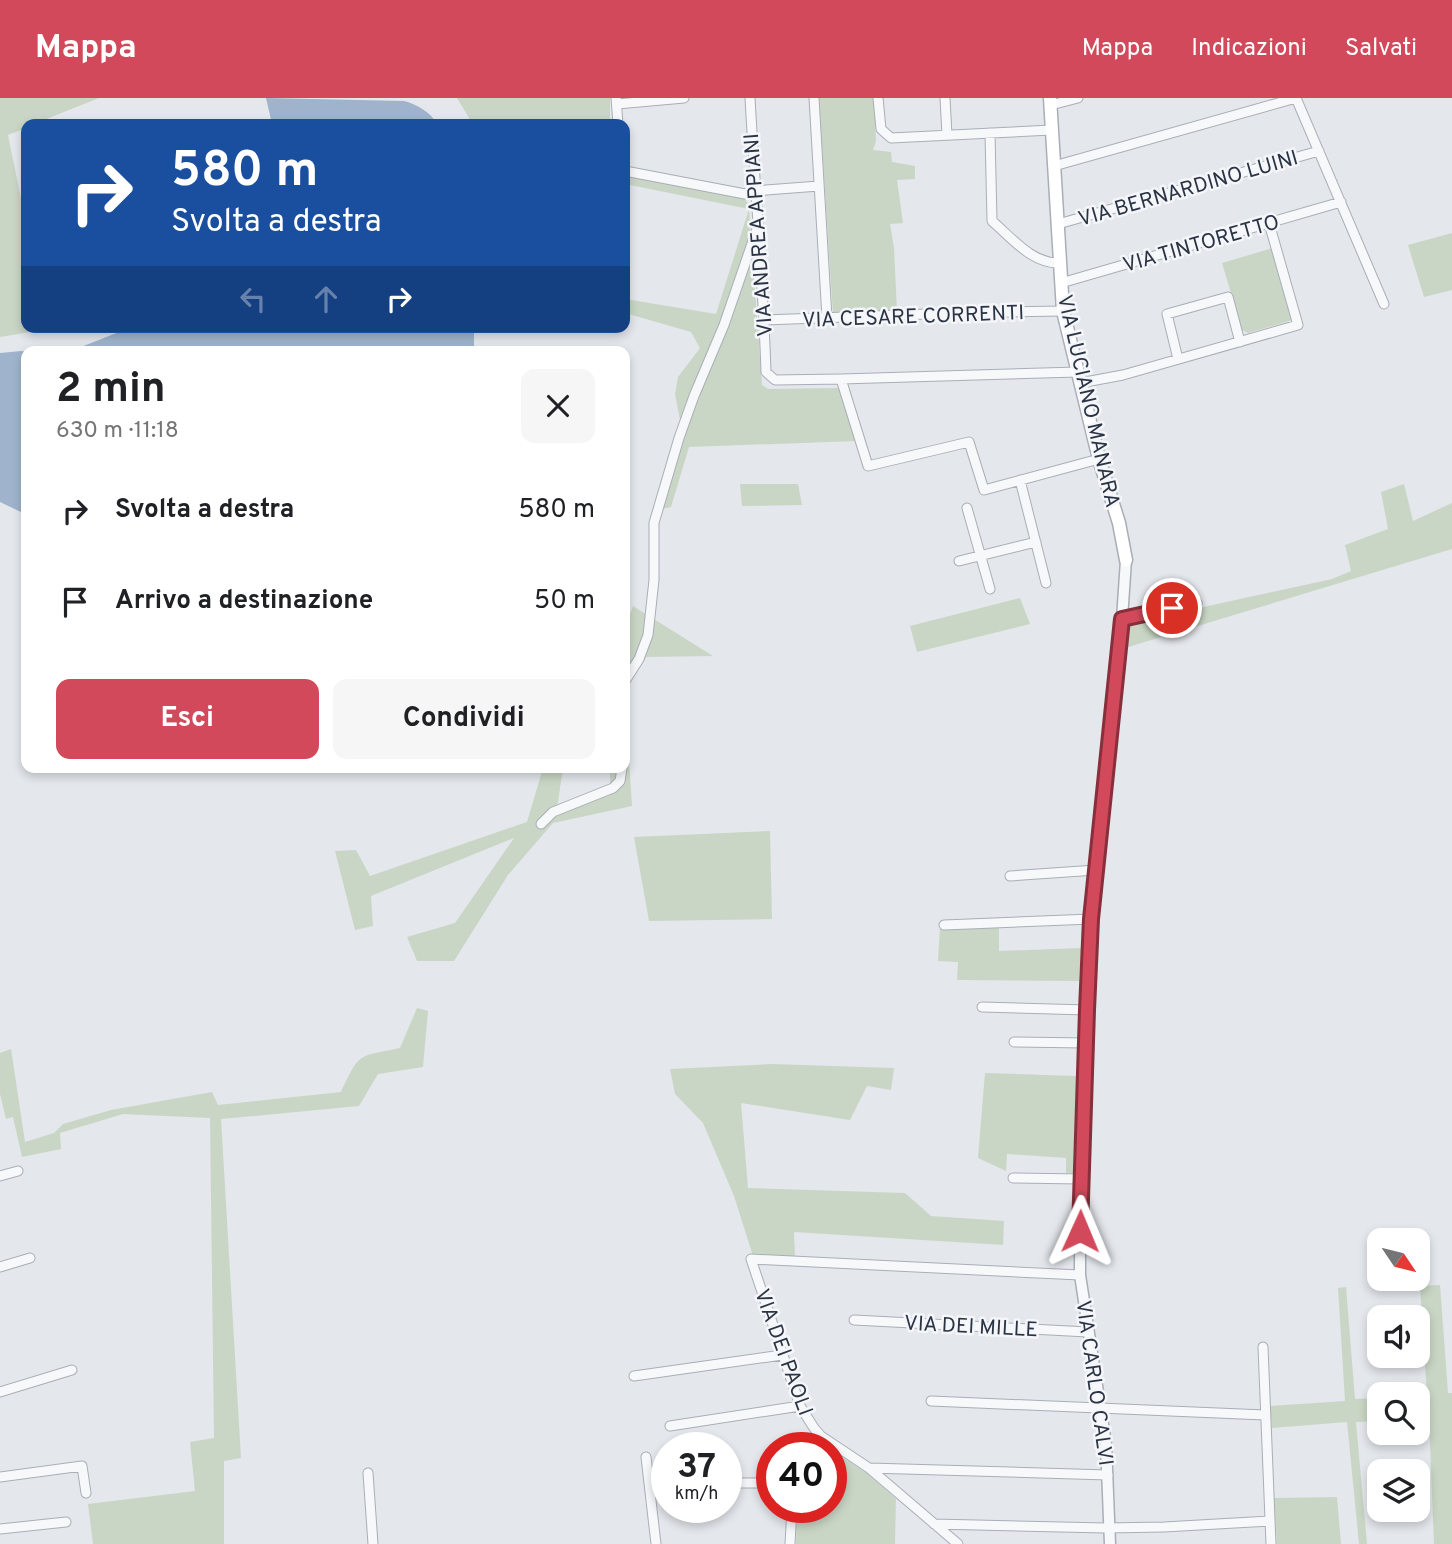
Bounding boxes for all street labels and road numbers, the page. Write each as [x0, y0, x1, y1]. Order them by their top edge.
street label: VIA ANDREA APPIANI [739, 132, 780, 338]
street label: VIA BERNARDINO LUINI [1075, 145, 1302, 234]
street label: VIA TINTORETTO [1120, 209, 1283, 280]
street label: VIA LUCIANO MANARA [1050, 292, 1125, 510]
street label: VIA CESARE CORRENTI [802, 300, 1025, 335]
street label: VIA DEI PAOLI [747, 1285, 818, 1420]
street label: VIA CARLO CALVI [1069, 1299, 1119, 1468]
street label: VIA DEI MILLE [903, 1311, 1038, 1344]

